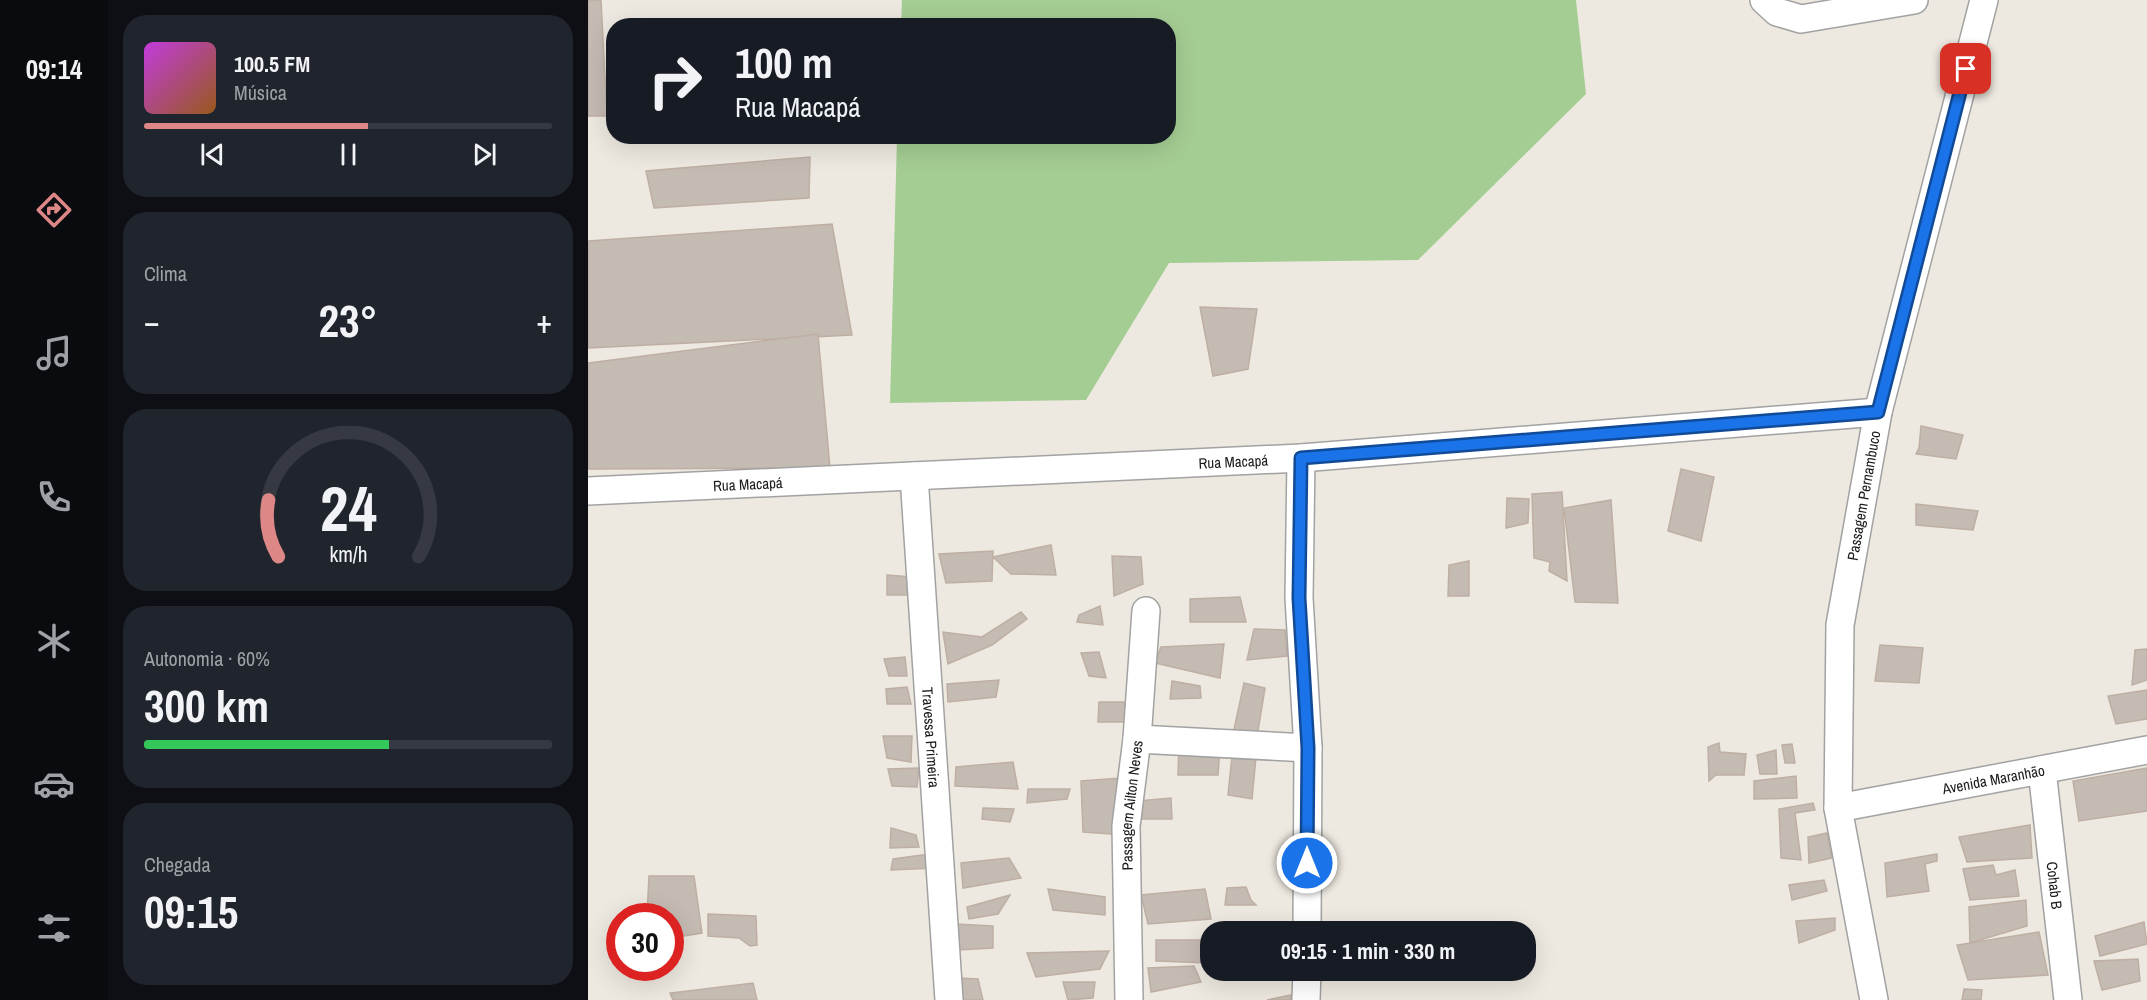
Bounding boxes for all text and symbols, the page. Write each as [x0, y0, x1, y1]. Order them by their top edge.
text: 100 m [735, 35, 833, 91]
icon: right [636, 42, 714, 120]
pin [1940, 43, 1991, 94]
text: 100.5 FM [234, 49, 310, 79]
text: 09:14 [26, 51, 82, 87]
icon: arrive [1949, 52, 1982, 85]
text: Música [234, 79, 287, 106]
text: Rua Macapá [735, 89, 861, 125]
icon: previous [196, 138, 229, 171]
icon: pause [332, 138, 365, 171]
icon: next [468, 138, 501, 171]
icon: directions [33, 189, 75, 231]
text: Clima [144, 260, 187, 287]
text: 23° [318, 290, 378, 351]
text: − [144, 299, 160, 343]
text: + [536, 299, 552, 343]
icon: music [33, 332, 75, 374]
street label: Passagem Pernambuco [1841, 429, 1885, 562]
street label: Rua Macapá [1198, 449, 1269, 473]
text: 24 [320, 466, 376, 550]
street label: Rua Macapá [712, 471, 783, 496]
icon: phone [33, 476, 75, 518]
text: km/h [329, 540, 367, 569]
icon: climate [33, 620, 75, 662]
text: Autonomia · 60% [144, 645, 270, 672]
text: 300 km [144, 675, 269, 736]
street label: Travessa Primeira [918, 686, 945, 789]
street label: Passagem Ailton Neves [1115, 739, 1147, 871]
street label: Avenida Maranhão [1939, 759, 2046, 799]
icon: car [33, 763, 75, 805]
position arrow [1275, 831, 1339, 895]
text: Chegada [144, 851, 211, 878]
street label: Cohab B [2042, 860, 2068, 910]
text: 09:15 [144, 881, 238, 942]
speed limit sign: 30 [606, 903, 684, 981]
icon: filters [33, 907, 75, 949]
text: 09:15 · 1 min · 330 m [1281, 936, 1455, 966]

